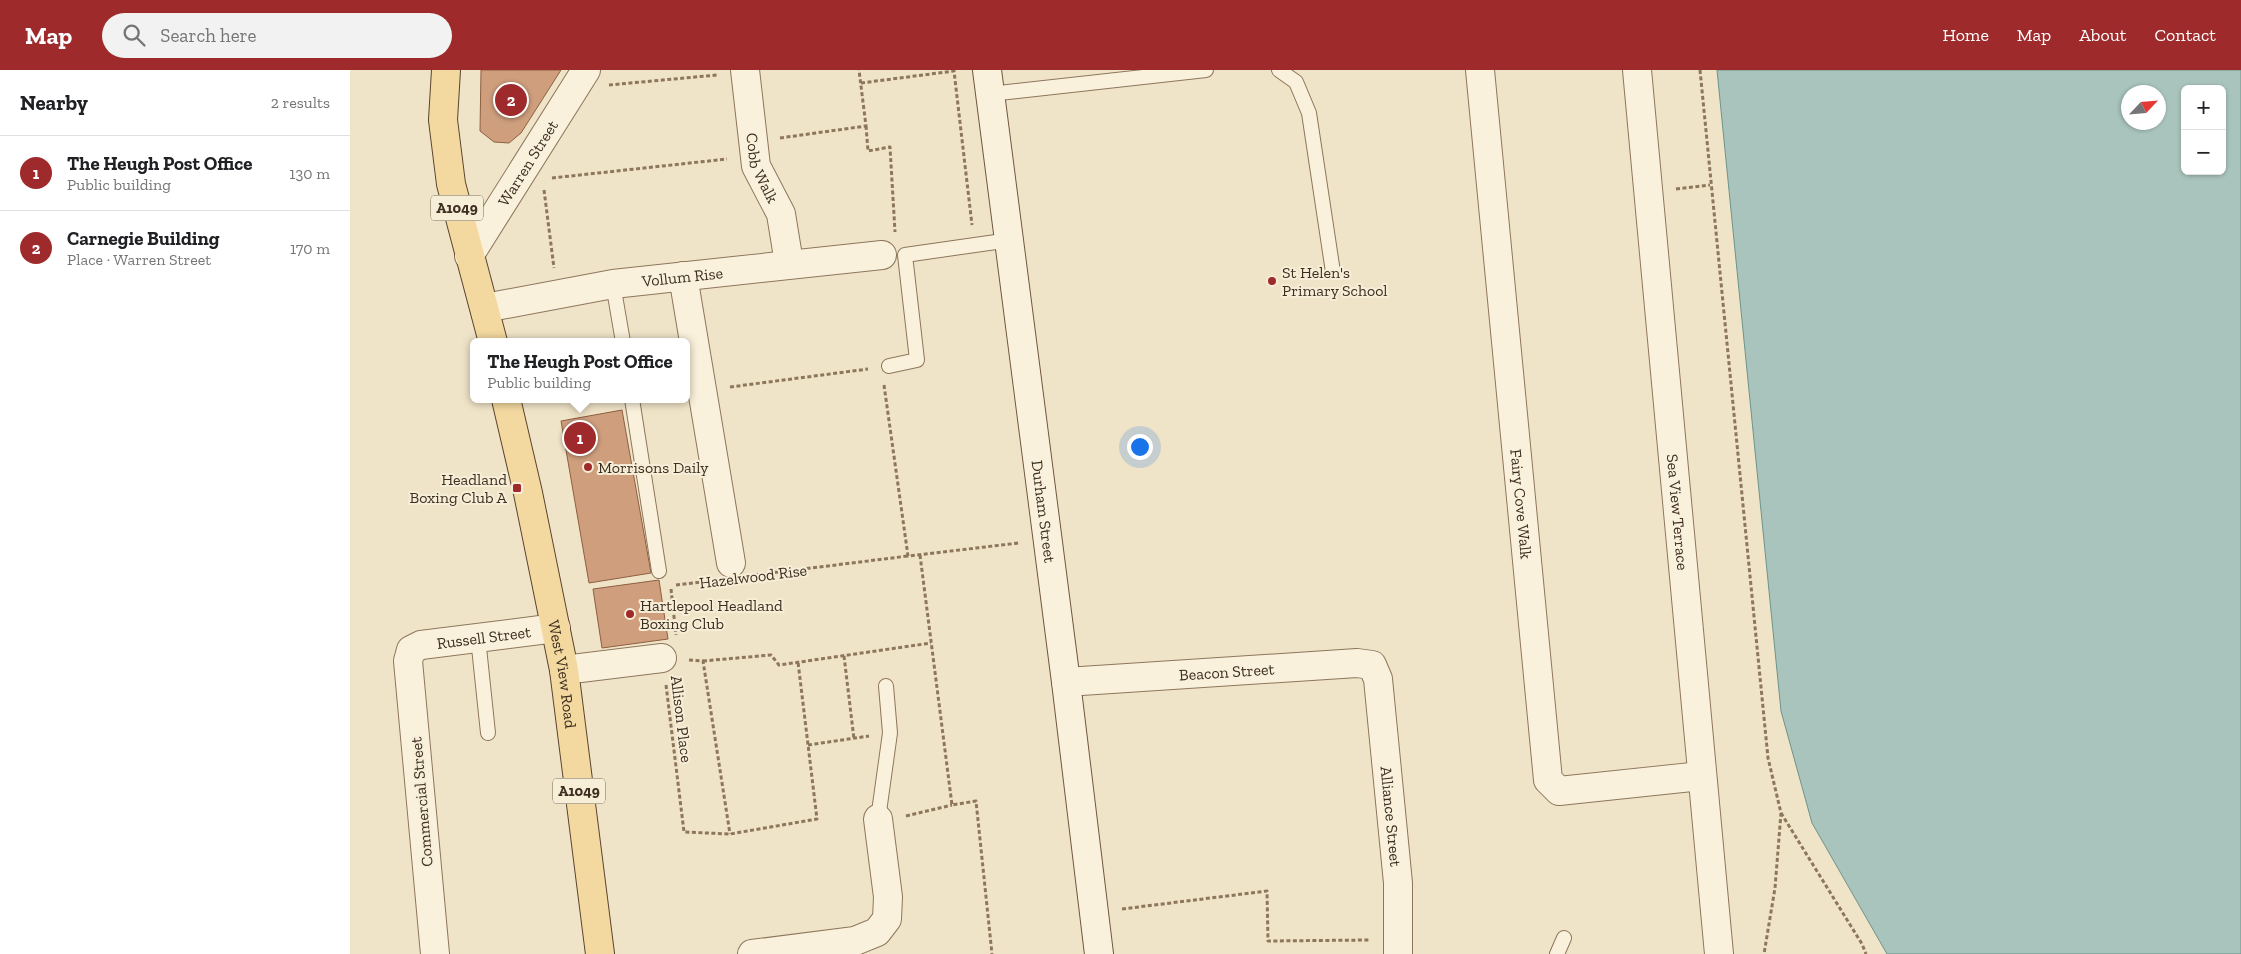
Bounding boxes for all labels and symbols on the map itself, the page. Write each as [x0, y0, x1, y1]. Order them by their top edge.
pin: 2 [495, 81, 527, 119]
north arrow [2121, 85, 2166, 130]
street label: Warren Street [494, 117, 562, 210]
street label: Cobb Walk [742, 132, 783, 207]
road number: A1049 [431, 196, 483, 220]
street label: Vollum Rise [640, 263, 724, 291]
place label: St Helen's Primary School [1282, 263, 1388, 300]
marker: St Helen's Primary School [1266, 275, 1278, 287]
pin: 1 [564, 419, 596, 457]
your location [1127, 434, 1153, 460]
street label: Fairy Cove Walk [1506, 448, 1536, 561]
street label: Sea View Terrace [1663, 453, 1692, 571]
place label: Morrisons Daily [598, 458, 709, 477]
street label: Durham Street [1027, 459, 1060, 564]
marker: Morrisons Daily [582, 461, 594, 473]
place label: Headland Boxing Club A [410, 470, 508, 507]
marker: Headland Boxing Club A [511, 482, 523, 494]
street label: Hazelwood Rise [698, 560, 808, 593]
place label: Hartlepool Headland Boxing Club [640, 596, 783, 633]
marker: Hartlepool Headland Boxing Club [624, 608, 636, 620]
street label: West View Road [544, 618, 580, 730]
street label: Russell Street [436, 622, 532, 653]
street label: Beacon Street [1178, 659, 1275, 685]
street label: Allison Place [667, 674, 696, 764]
street label: Commercial Street [406, 736, 437, 868]
street label: Alliance Street [1377, 765, 1405, 868]
road number: A1049 [553, 778, 605, 804]

